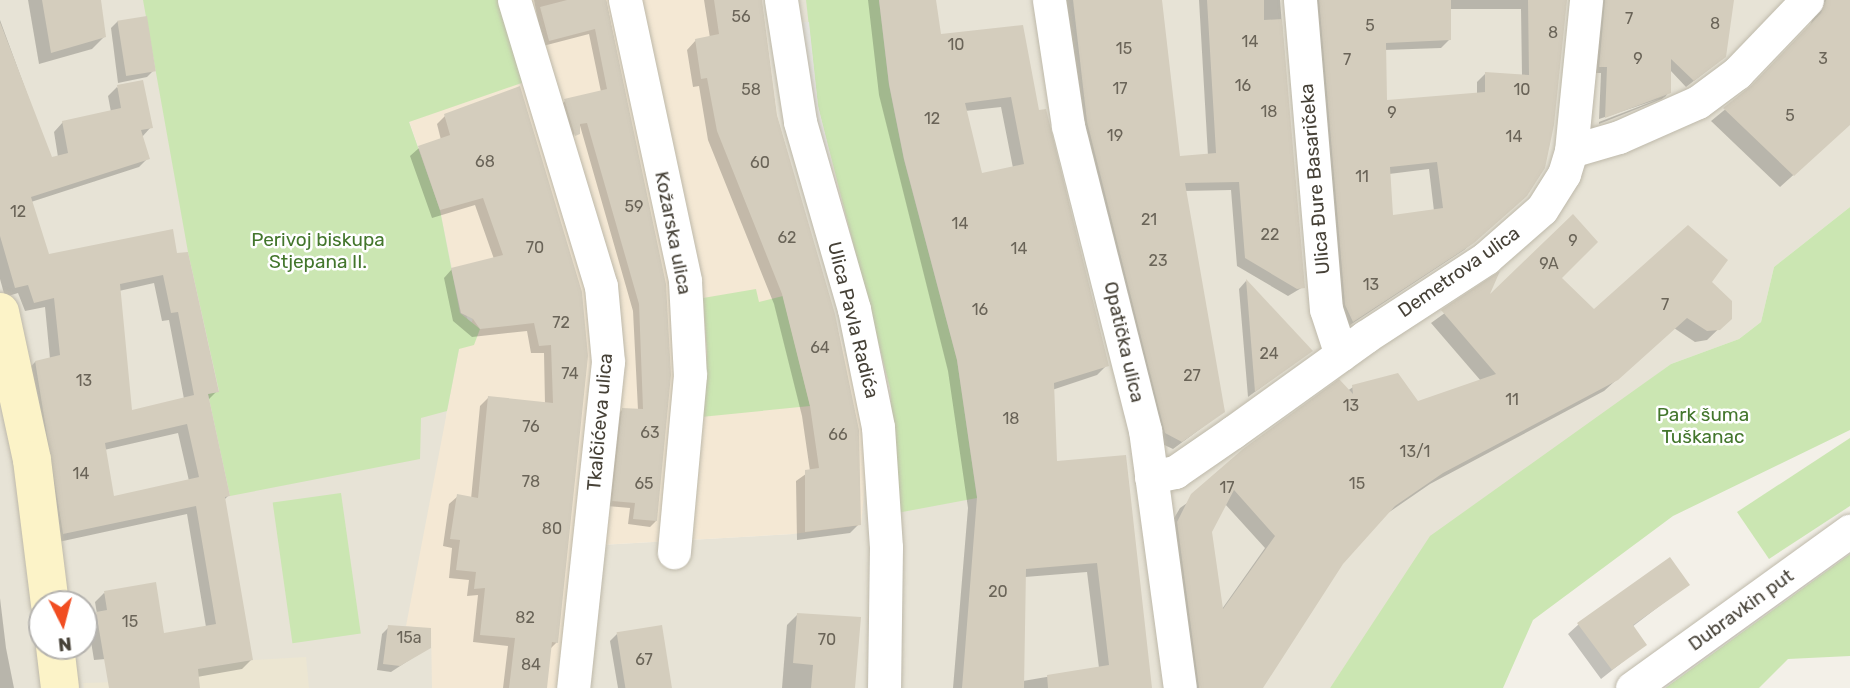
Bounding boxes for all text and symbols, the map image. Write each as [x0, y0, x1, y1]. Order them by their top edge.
house number: 56 [731, 7, 751, 27]
house number: 7 [1625, 9, 1633, 29]
house number: 8 [1710, 14, 1720, 34]
house number: 5 [1365, 16, 1375, 36]
house number: 8 [1548, 23, 1558, 43]
house number: 14 [1242, 32, 1258, 52]
house number: 10 [947, 35, 965, 55]
house number: 15 [1116, 39, 1132, 59]
house number: 9 [1633, 49, 1643, 69]
house number: 3 [1818, 49, 1828, 69]
house number: 7 [1343, 50, 1351, 70]
house number: 16 [1235, 76, 1251, 96]
house number: 17 [1112, 79, 1128, 99]
house number: 58 [741, 80, 761, 100]
house number: 10 [1513, 80, 1531, 100]
street label: Ulica Đure Basaričeka [1295, 83, 1335, 275]
house number: 18 [1260, 102, 1278, 122]
house number: 9 [1387, 103, 1397, 123]
house number: 5 [1785, 106, 1795, 126]
house number: 12 [924, 109, 940, 129]
house number: 19 [1107, 126, 1123, 146]
house number: 14 [1506, 127, 1522, 147]
house number: 68 [475, 152, 495, 172]
house number: 60 [750, 153, 770, 173]
house number: 11 [1355, 167, 1369, 187]
street label: Kožarska ulica [650, 169, 696, 297]
house number: 59 [625, 197, 643, 217]
house number: 12 [10, 202, 26, 222]
house number: 21 [1141, 210, 1157, 230]
house number: 14 [952, 214, 968, 234]
street label: Demetrova ulica [1394, 222, 1524, 322]
house number: 22 [1261, 225, 1279, 245]
house number: 62 [777, 228, 797, 248]
park label: Perivoj biskupa Stjepana II. [251, 229, 385, 273]
house number: 9 [1568, 231, 1578, 251]
house number: 70 [526, 238, 544, 258]
street label: Ulica Pavla Radića [823, 239, 883, 401]
house number: 14 [1011, 239, 1027, 259]
house number: 23 [1148, 251, 1168, 271]
house number: 9A [1539, 254, 1559, 274]
house number: 13 [1363, 275, 1379, 295]
street label: Opatička ulica [1099, 279, 1149, 405]
house number: 7 [1661, 295, 1669, 315]
house number: 16 [972, 300, 988, 320]
house number: 72 [552, 313, 570, 333]
house number: 64 [810, 338, 830, 358]
house number: 24 [1259, 344, 1279, 364]
street label: Tkalčićeva ulica [583, 352, 617, 492]
house number: 74 [561, 364, 579, 384]
house number: 27 [1183, 366, 1201, 386]
house number: 13 [76, 371, 92, 391]
house number: 11 [1505, 390, 1519, 410]
house number: 13 [1343, 396, 1359, 416]
park label: Park šuma Tuškanac [1657, 404, 1749, 448]
house number: 18 [1002, 409, 1020, 429]
house number: 76 [522, 417, 540, 437]
house number: 63 [640, 423, 660, 443]
house number: 66 [828, 425, 848, 445]
house number: 13/1 [1400, 442, 1430, 462]
house number: 14 [73, 464, 89, 484]
house number: 78 [522, 472, 540, 492]
house number: 65 [634, 474, 654, 494]
house number: 15 [1349, 474, 1365, 494]
house number: 17 [1219, 478, 1235, 498]
house number: 80 [542, 519, 562, 539]
street label: Dubravkin put [1684, 564, 1798, 656]
house number: 20 [988, 582, 1008, 602]
north arrow [28, 590, 98, 660]
house number: 82 [515, 608, 535, 628]
house number: 15 [122, 612, 138, 632]
house number: 15a [396, 628, 422, 648]
house number: 70 [818, 630, 836, 650]
text: N [57, 632, 73, 657]
house number: 67 [635, 650, 653, 670]
house number: 84 [521, 655, 541, 675]

